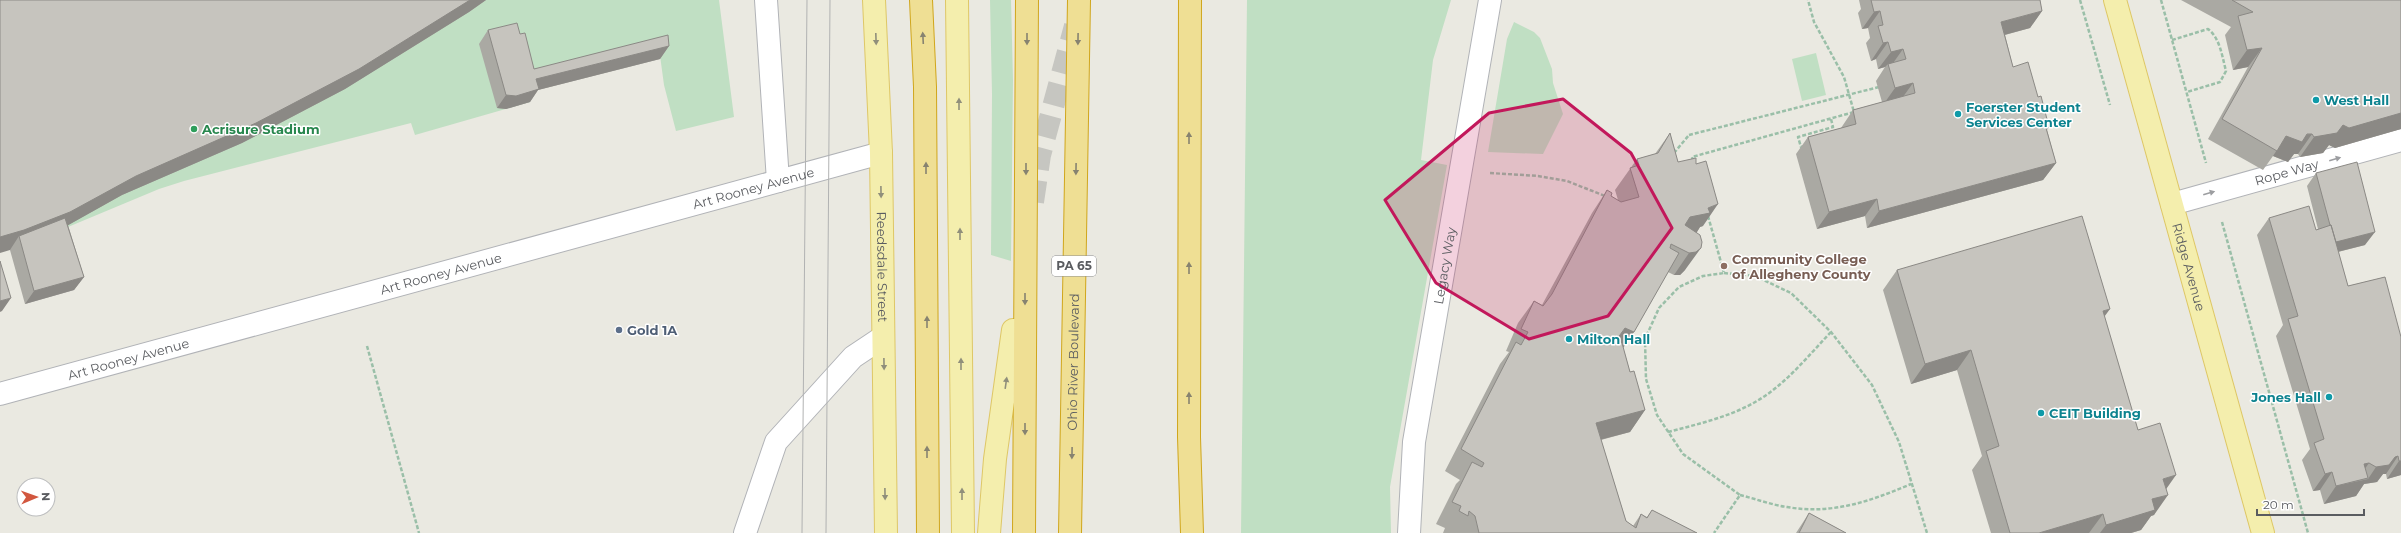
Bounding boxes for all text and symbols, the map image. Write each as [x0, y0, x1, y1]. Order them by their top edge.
one-way arrow [919, 32, 926, 44]
one-way arrow [873, 33, 879, 46]
one-way arrow [1024, 33, 1030, 46]
one-way arrow [1075, 33, 1081, 46]
place label: West Hall [2324, 92, 2389, 108]
marker: West Hall [2311, 95, 2321, 105]
one-way arrow [956, 97, 962, 110]
place label: Foerster Student Services Center [1966, 99, 2081, 130]
marker: Foerster Student Services Center [1953, 109, 1963, 119]
place label: Acrisure Stadium [201, 121, 320, 137]
marker: Acrisure Stadium [189, 124, 199, 134]
one-way arrow [1186, 131, 1192, 144]
street label: Rope Way [2253, 155, 2321, 189]
one-way arrow [2328, 155, 2341, 161]
one-way arrow [923, 161, 929, 174]
one-way arrow [1023, 163, 1029, 176]
one-way arrow [1073, 163, 1079, 176]
street label: Art Rooney Avenue [691, 164, 816, 212]
one-way arrow [878, 186, 884, 199]
one-way arrow [2203, 190, 2216, 196]
street label: Reedsdale Street [874, 211, 891, 322]
street label: Ridge Avenue [2169, 221, 2209, 313]
street label: Legacy Way [1430, 225, 1459, 305]
one-way arrow [957, 227, 963, 240]
street label: Art Rooney Avenue [378, 249, 503, 298]
place label: Community College of Allegheny County [1732, 251, 1871, 282]
road number: PA 65 [1052, 256, 1096, 276]
one-way arrow [1186, 261, 1192, 274]
marker: Community College of Allegheny County [1719, 261, 1729, 271]
one-way arrow [1022, 293, 1028, 306]
street label: Ohio River Boulevard [1064, 293, 1082, 431]
one-way arrow [923, 316, 930, 328]
place label: Gold 1A [627, 322, 678, 338]
marker: Gold 1A [614, 325, 624, 335]
place label: Milton Hall [1577, 331, 1650, 347]
marker: Milton Hall [1564, 334, 1574, 344]
street label: Art Rooney Avenue [66, 335, 191, 383]
one-way arrow [958, 357, 964, 370]
one-way arrow [880, 358, 887, 370]
one-way arrow [1003, 377, 1009, 389]
place label: Jones Hall [2250, 389, 2321, 405]
one-way arrow [1186, 391, 1192, 404]
marker: Jones Hall [2324, 392, 2334, 402]
place label: CEIT Building [2049, 405, 2141, 421]
marker: CEIT Building [2036, 408, 2046, 418]
one-way arrow [1021, 423, 1028, 435]
one-way arrow [924, 445, 930, 458]
one-way arrow [1068, 447, 1075, 459]
north arrow [16, 477, 56, 517]
one-way arrow [959, 487, 965, 500]
one-way arrow [882, 488, 888, 501]
scale bar [2257, 491, 2364, 517]
text: N [39, 492, 53, 501]
text: 20 m [2263, 497, 2294, 512]

